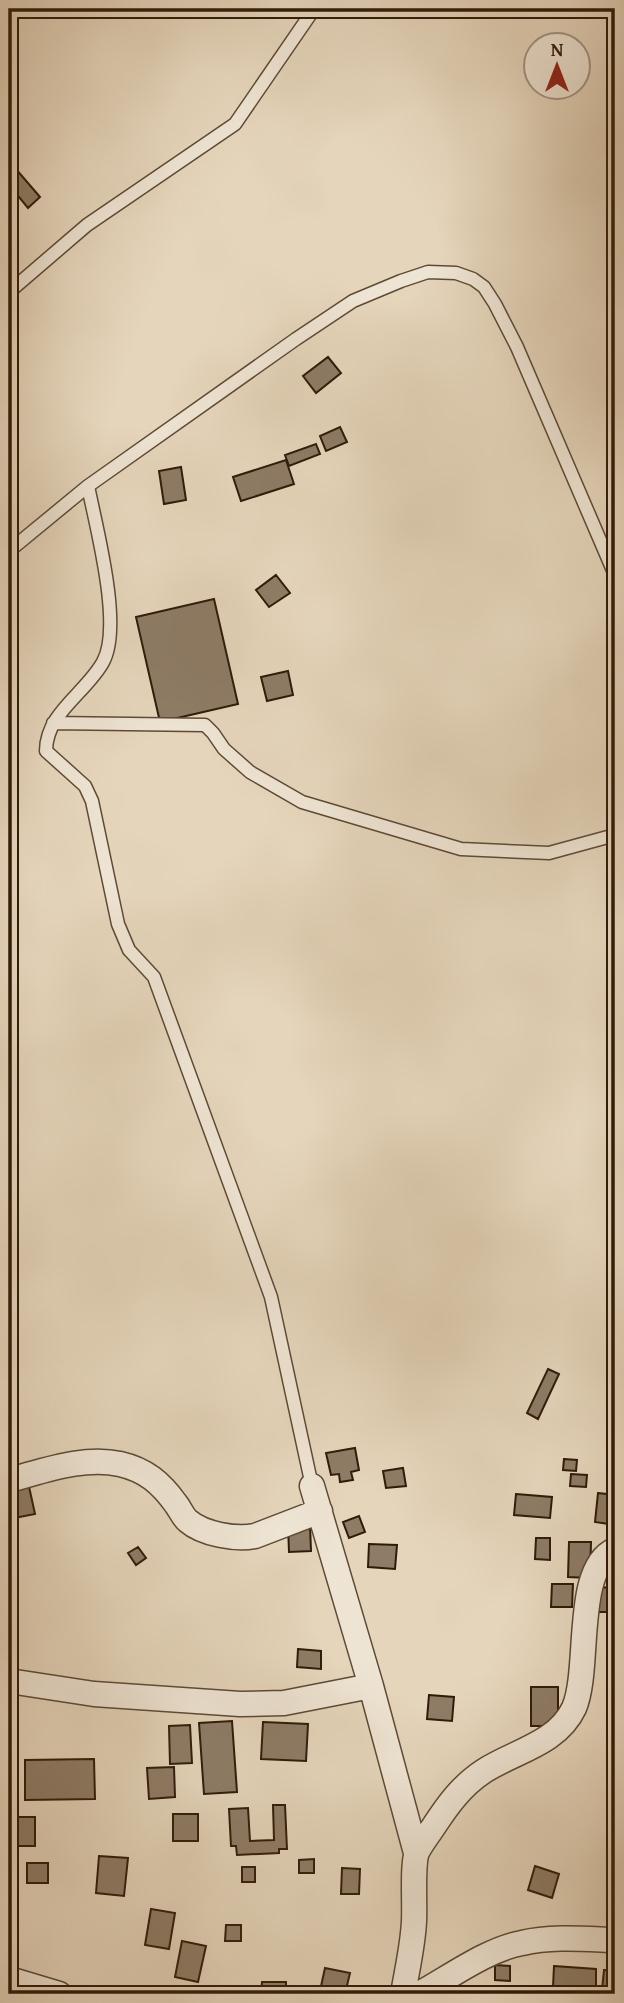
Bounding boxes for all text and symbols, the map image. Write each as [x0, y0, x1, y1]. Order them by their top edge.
north arrow [522, 32, 592, 102]
text: N [551, 35, 564, 63]

